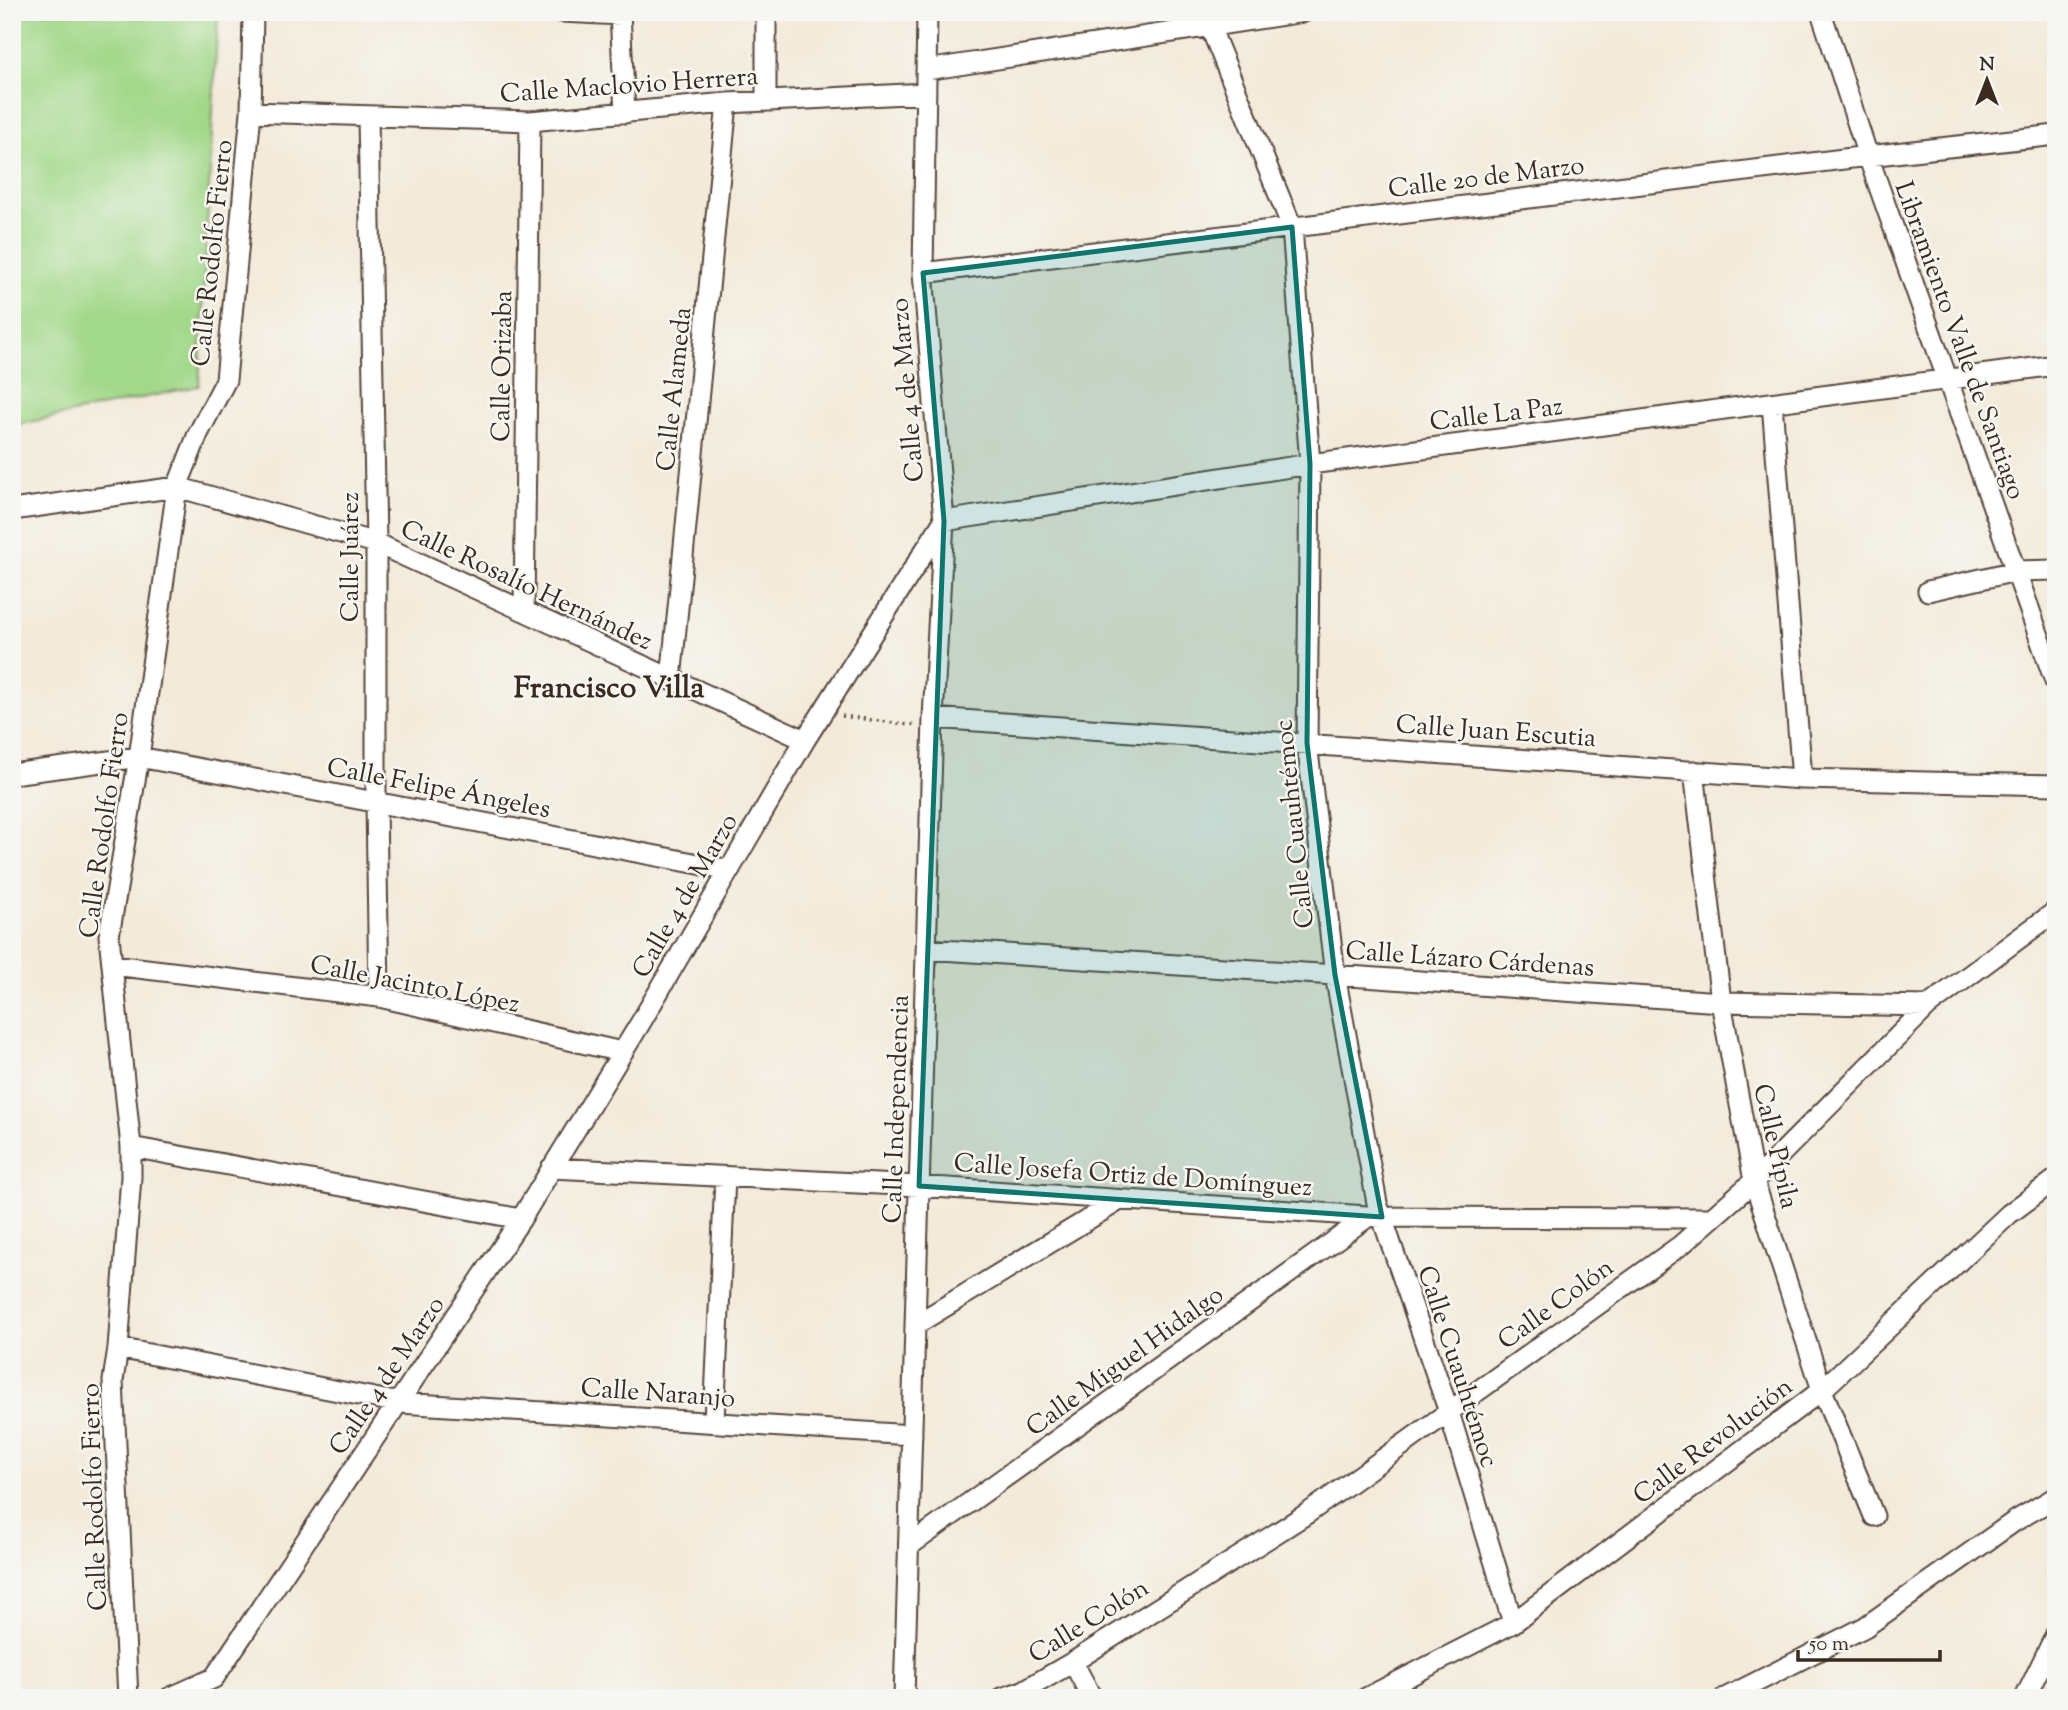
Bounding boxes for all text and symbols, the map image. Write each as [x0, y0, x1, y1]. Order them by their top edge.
north arrow [1952, 46, 2022, 116]
text: N [1979, 52, 1995, 79]
street label: Calle Maclovio Herrera [499, 59, 760, 114]
street label: Calle Rodolfo Fierro [183, 138, 244, 368]
street label: Calle 20 de Marzo [1386, 148, 1586, 209]
street label: Libramiento Valle de Santiago [1884, 177, 2034, 505]
street label: Calle Orizaba [484, 290, 523, 442]
street label: Calle 4 de Marzo [882, 296, 935, 483]
street label: Calle Alameda [648, 305, 703, 473]
street label: Calle La Paz [1428, 389, 1565, 442]
street label: Calle Juárez [333, 492, 370, 622]
street label: Calle Rosalío Hernández [394, 512, 658, 661]
district label: Francisco Villa [514, 668, 704, 711]
street label: Calle Juan Escutia [1394, 707, 1597, 758]
street label: Calle Rodolfo Fierro [71, 710, 140, 941]
street label: Calle Cuauhtémoc [1266, 717, 1325, 930]
street label: Calle Felipe Ángeles [323, 750, 554, 829]
street label: Calle 4 de Marzo [624, 807, 748, 985]
street label: Calle Lázaro Cárdenas [1344, 933, 1595, 988]
street label: Calle Jacinto López [307, 947, 523, 1024]
street label: Calle Independencia [875, 994, 920, 1224]
street label: Calle Pípila [1742, 1080, 1807, 1213]
street label: Calle Josefa Ortiz de Domínguez [952, 1146, 1313, 1207]
street label: Calle Colón [1491, 1250, 1622, 1360]
street label: Calle Cuauhtémoc [1407, 1261, 1507, 1473]
street label: Calle Miguel Hidalgo [1019, 1278, 1232, 1446]
street label: Calle 4 de Marzo [321, 1290, 455, 1463]
street label: Calle Revolución [1626, 1370, 1801, 1514]
street label: Calle Naranjo [579, 1371, 736, 1418]
street label: Calle Rodolfo Fierro [73, 1382, 118, 1611]
street label: Calle Colón [1022, 1571, 1157, 1674]
scale bar [1798, 1619, 1940, 1663]
text: 50 m [1808, 1630, 1849, 1660]

